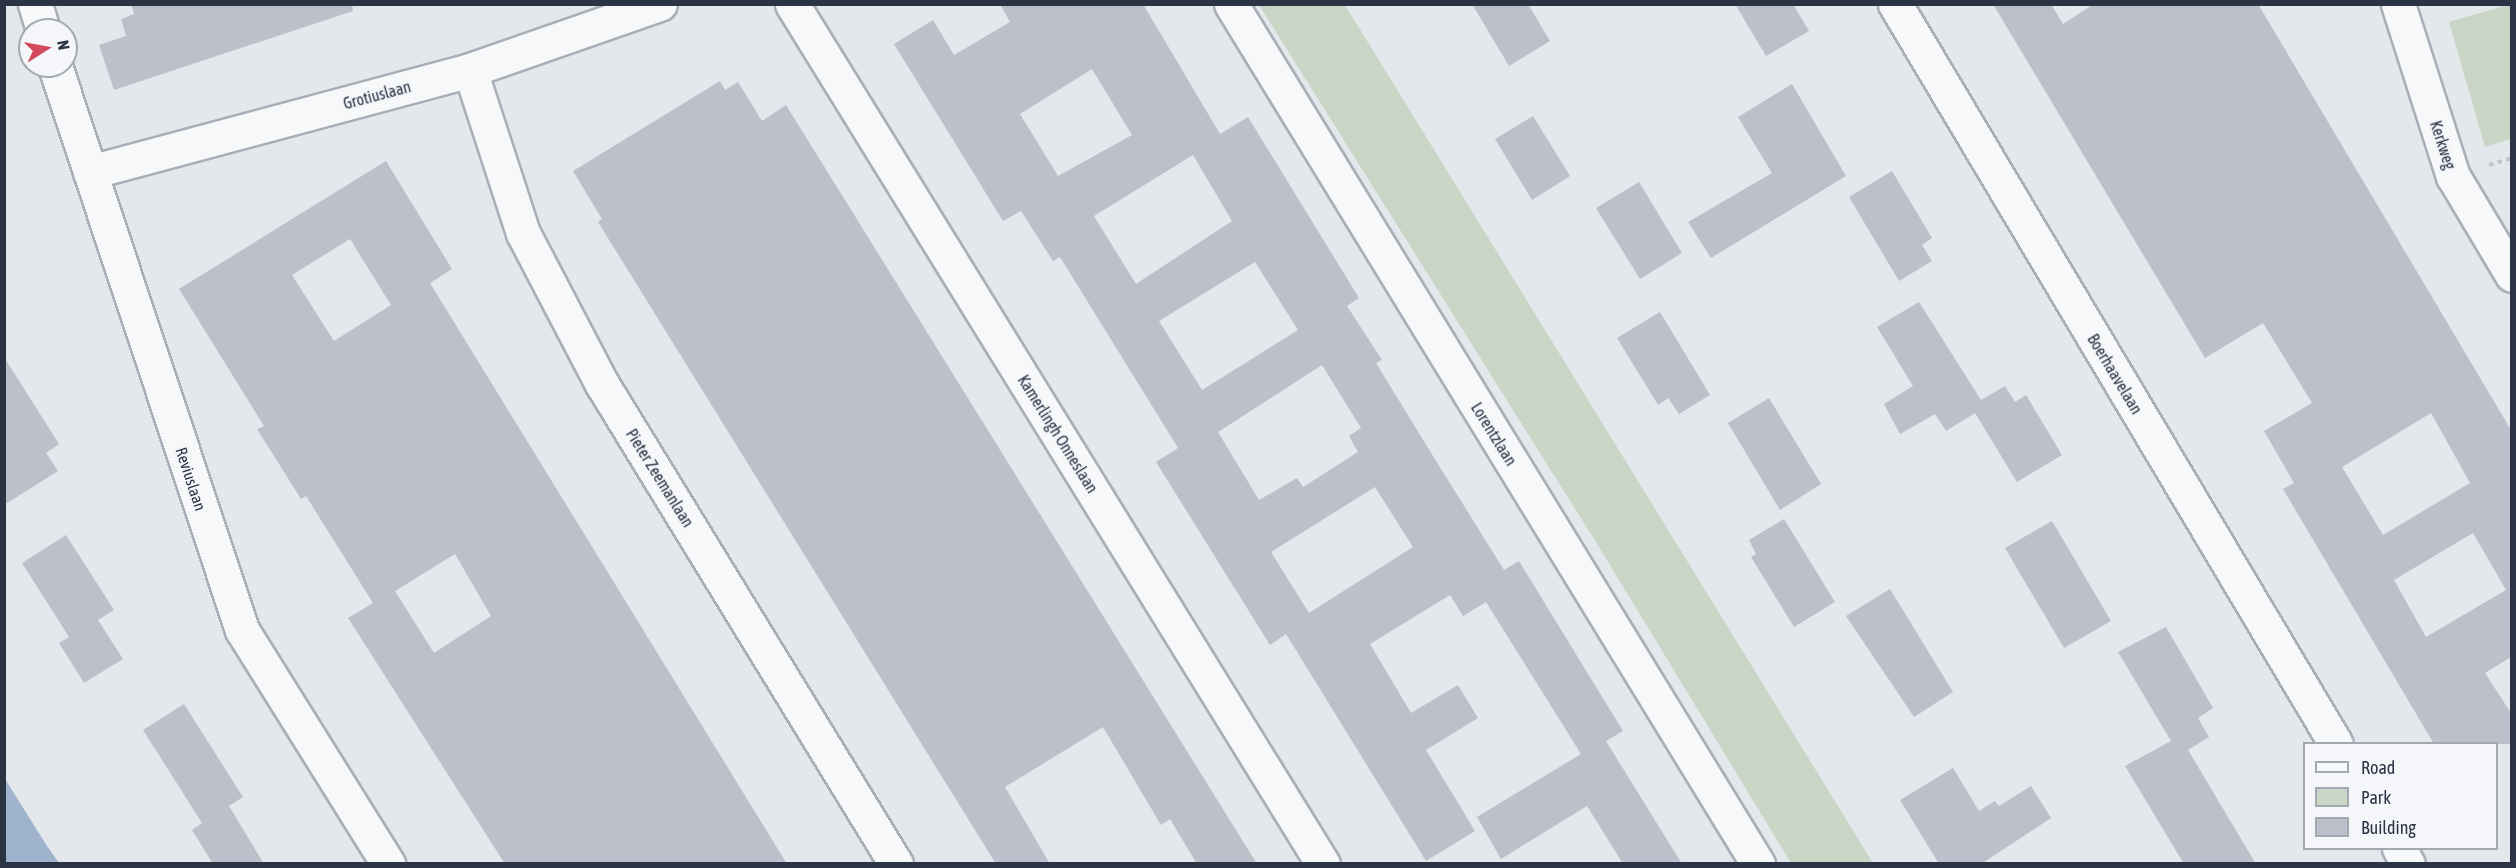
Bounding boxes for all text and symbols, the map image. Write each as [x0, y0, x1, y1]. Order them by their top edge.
north arrow [18, 18, 78, 78]
text: N [54, 39, 73, 51]
street label: Grotiuslaan [341, 77, 413, 113]
street label: Kerkweg [2426, 118, 2460, 172]
street label: Boerhaavelaan [2084, 330, 2146, 418]
street label: Kamerlingh Onneslaan [1014, 371, 1102, 497]
street label: Lorentzlaan [1467, 399, 1521, 469]
street label: Pieter Zeemanlaan [622, 425, 698, 531]
street label: Reviuslaan [172, 445, 210, 513]
legend [2303, 742, 2498, 850]
text: Road [2361, 757, 2395, 778]
text: Park [2361, 787, 2391, 808]
text: Building [2361, 817, 2416, 838]

